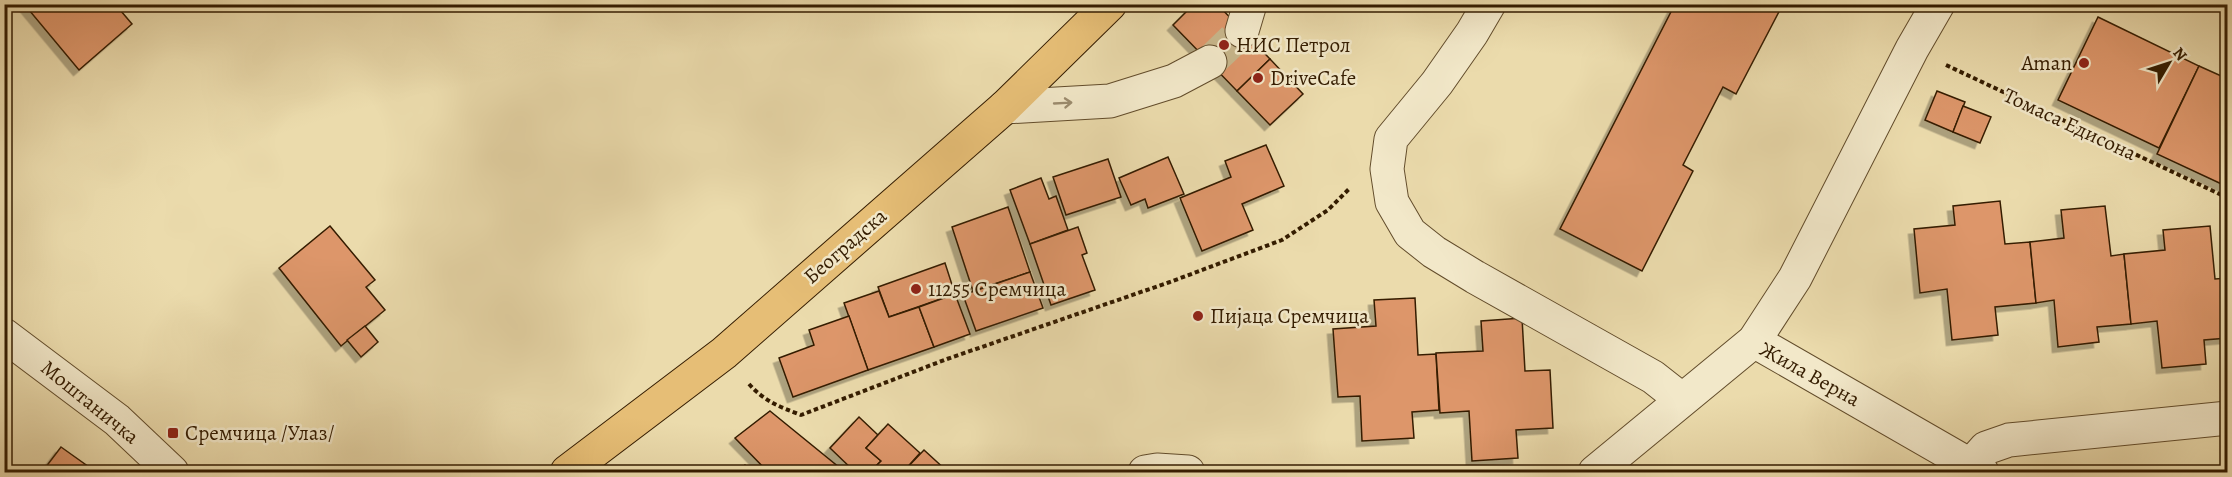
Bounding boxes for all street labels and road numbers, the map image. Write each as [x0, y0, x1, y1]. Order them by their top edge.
street label: Томаса Едисона [1999, 81, 2141, 167]
street label: Београдска [797, 202, 893, 290]
street label: Жила Верна [1755, 335, 1865, 413]
street label: Моштаничка [35, 354, 145, 450]

